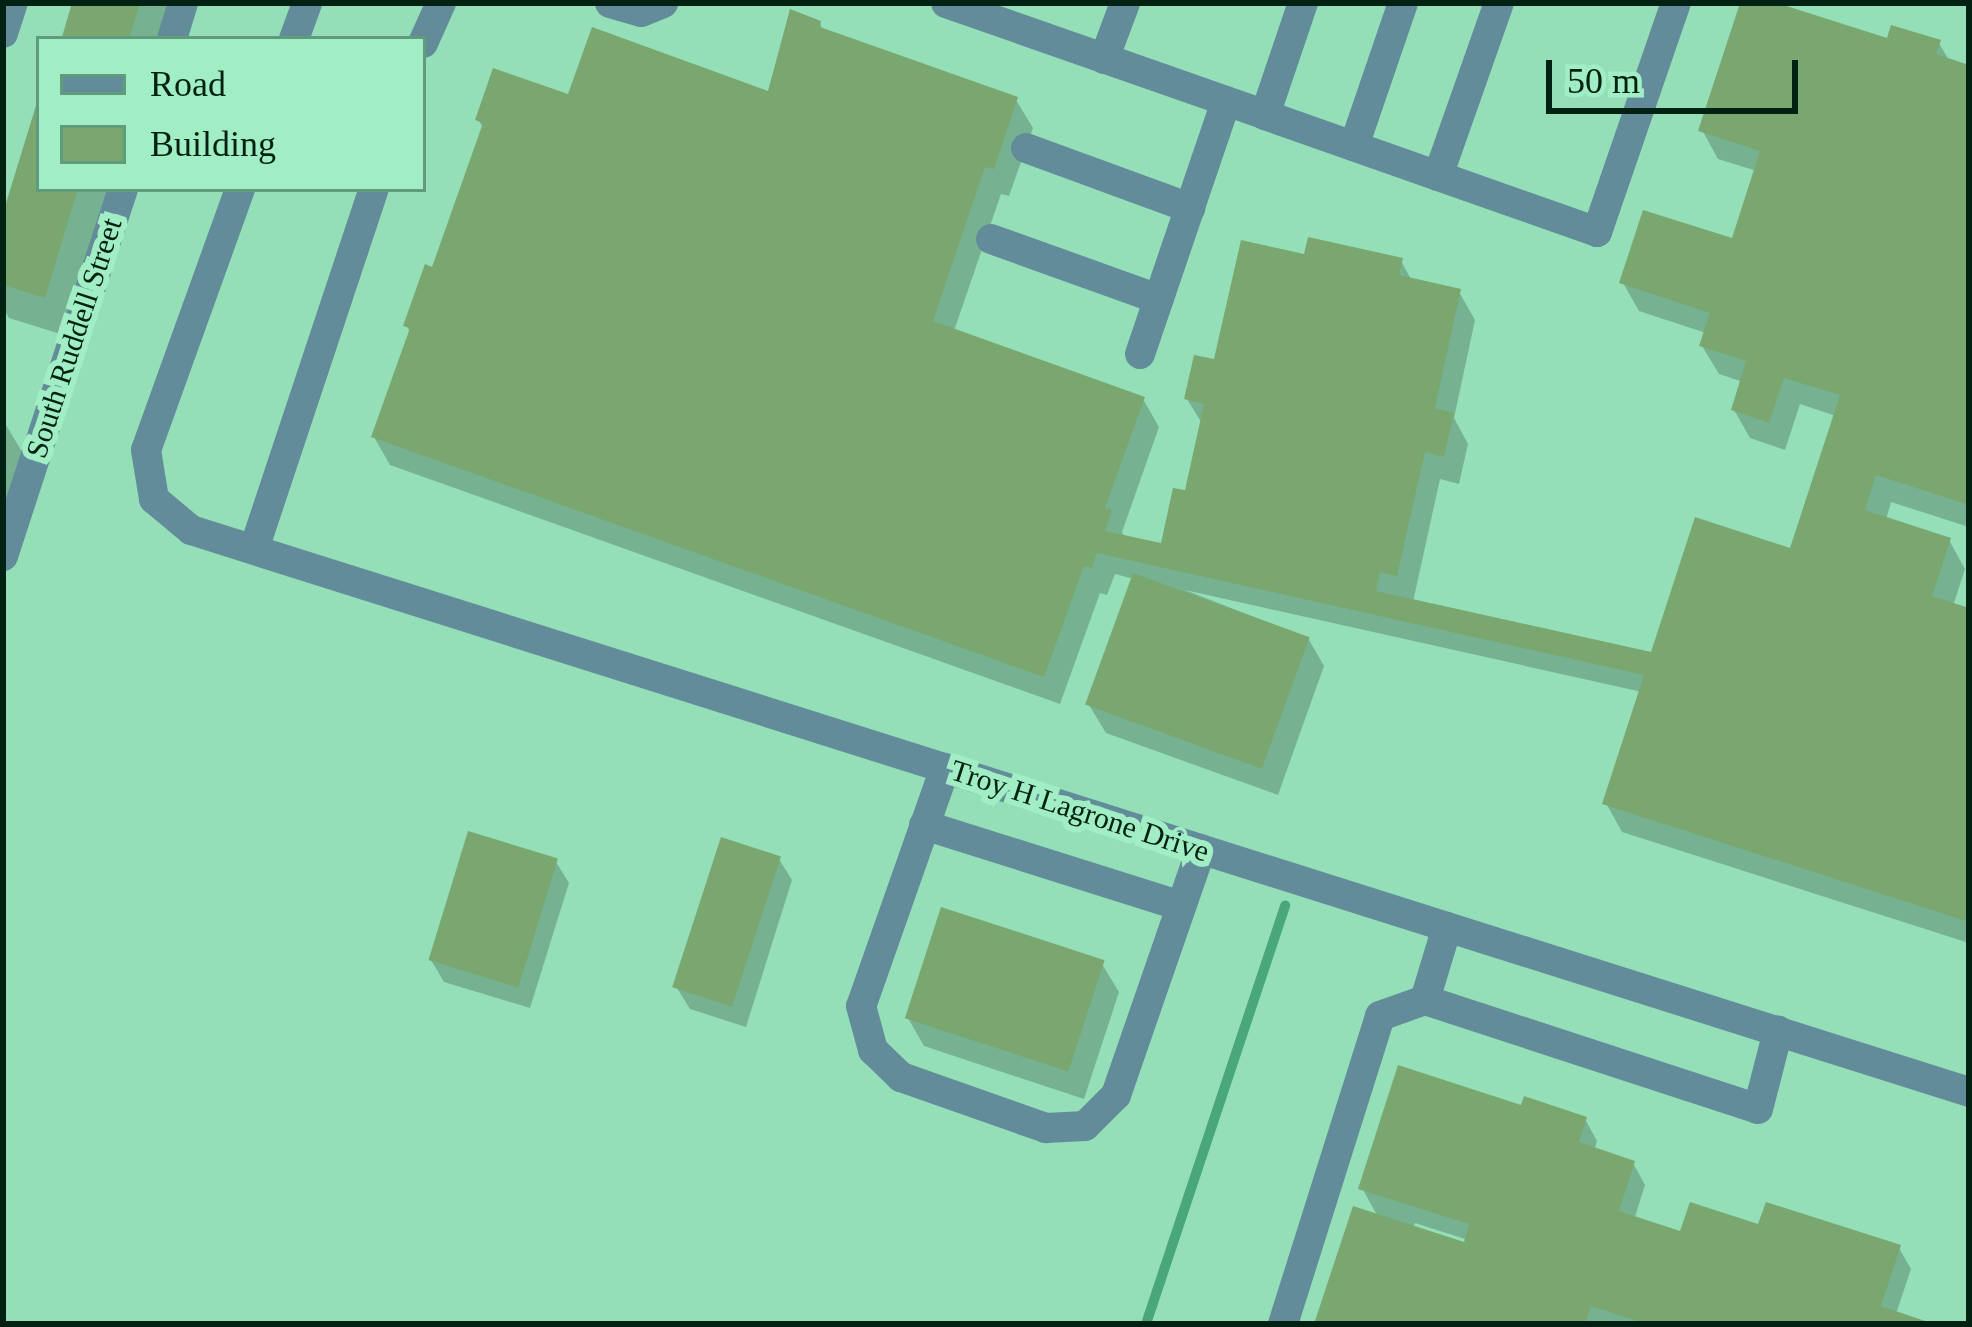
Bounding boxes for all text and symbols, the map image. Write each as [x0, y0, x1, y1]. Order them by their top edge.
legend [36, 36, 426, 192]
scale bar [1552, 36, 1804, 110]
text: 50 m [1567, 61, 1640, 101]
text: Road [150, 64, 226, 104]
text: Building [150, 124, 276, 164]
street label: South Ruddell Street [18, 214, 130, 462]
street label: Troy H Lagrone Drive [946, 752, 1214, 870]

